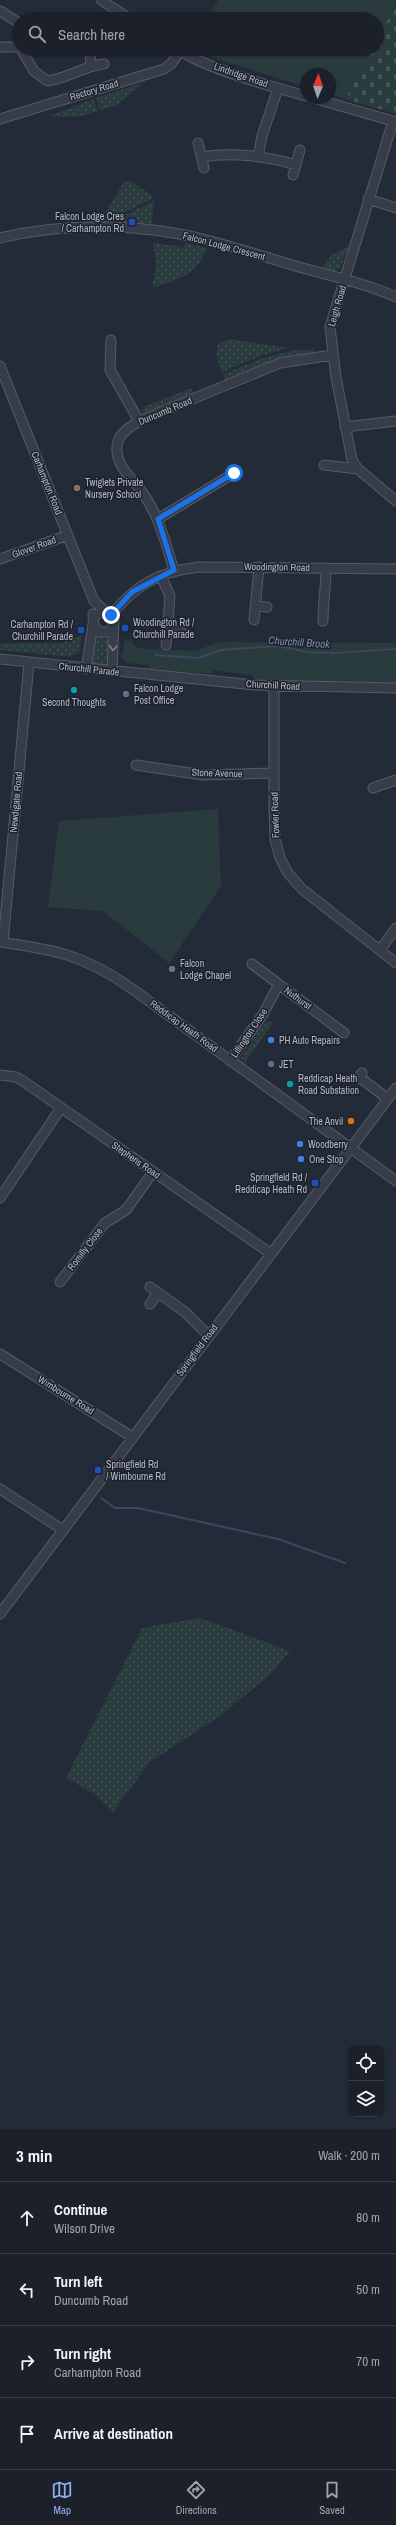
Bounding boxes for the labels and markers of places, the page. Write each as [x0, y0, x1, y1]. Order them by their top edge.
place label: Falcon Lodge Cres / Carhampton Rd [55, 210, 124, 235]
marker: Falcon Lodge Cres / Carhampton Rd [127, 217, 137, 227]
place label: Twiglets Private Nursery School [85, 476, 144, 501]
marker: Twiglets Private Nursery School [72, 483, 82, 493]
place label: Woodington Rd / Churchill Parade [133, 616, 195, 641]
place label: Carhampton Rd / Churchill Parade [11, 618, 74, 643]
marker: Woodington Rd / Churchill Parade [120, 623, 130, 633]
marker: Carhampton Rd / Churchill Parade [76, 625, 86, 635]
place label: Falcon Lodge Post Office [134, 682, 184, 707]
marker: Second Thoughts [69, 685, 79, 695]
marker: Falcon Lodge Post Office [121, 689, 131, 699]
place label: Second Thoughts [42, 696, 106, 709]
place label: Falcon Lodge Chapel [180, 957, 231, 982]
marker: Falcon Lodge Chapel [167, 964, 177, 974]
place label: PH Auto Repairs [279, 1034, 340, 1047]
marker: PH Auto Repairs [266, 1035, 276, 1045]
place label: JET [279, 1058, 294, 1071]
marker: JET [266, 1059, 276, 1069]
place label: Reddicap Heath Road Substation [298, 1072, 359, 1097]
marker: Reddicap Heath Road Substation [285, 1079, 295, 1089]
place label: The Anvil [309, 1115, 343, 1128]
marker: The Anvil [346, 1116, 356, 1126]
place label: Woodberry [308, 1138, 349, 1151]
marker: Woodberry [295, 1139, 305, 1149]
place label: One Stop [309, 1153, 344, 1166]
marker: One Stop [296, 1154, 306, 1164]
place label: Springfield Rd / Reddicap Heath Rd [235, 1171, 308, 1196]
marker: Springfield Rd / Reddicap Heath Rd [310, 1178, 320, 1188]
place label: Springfield Rd / Wimbourne Rd [106, 1458, 166, 1483]
marker: Springfield Rd / Wimbourne Rd [93, 1465, 103, 1475]

